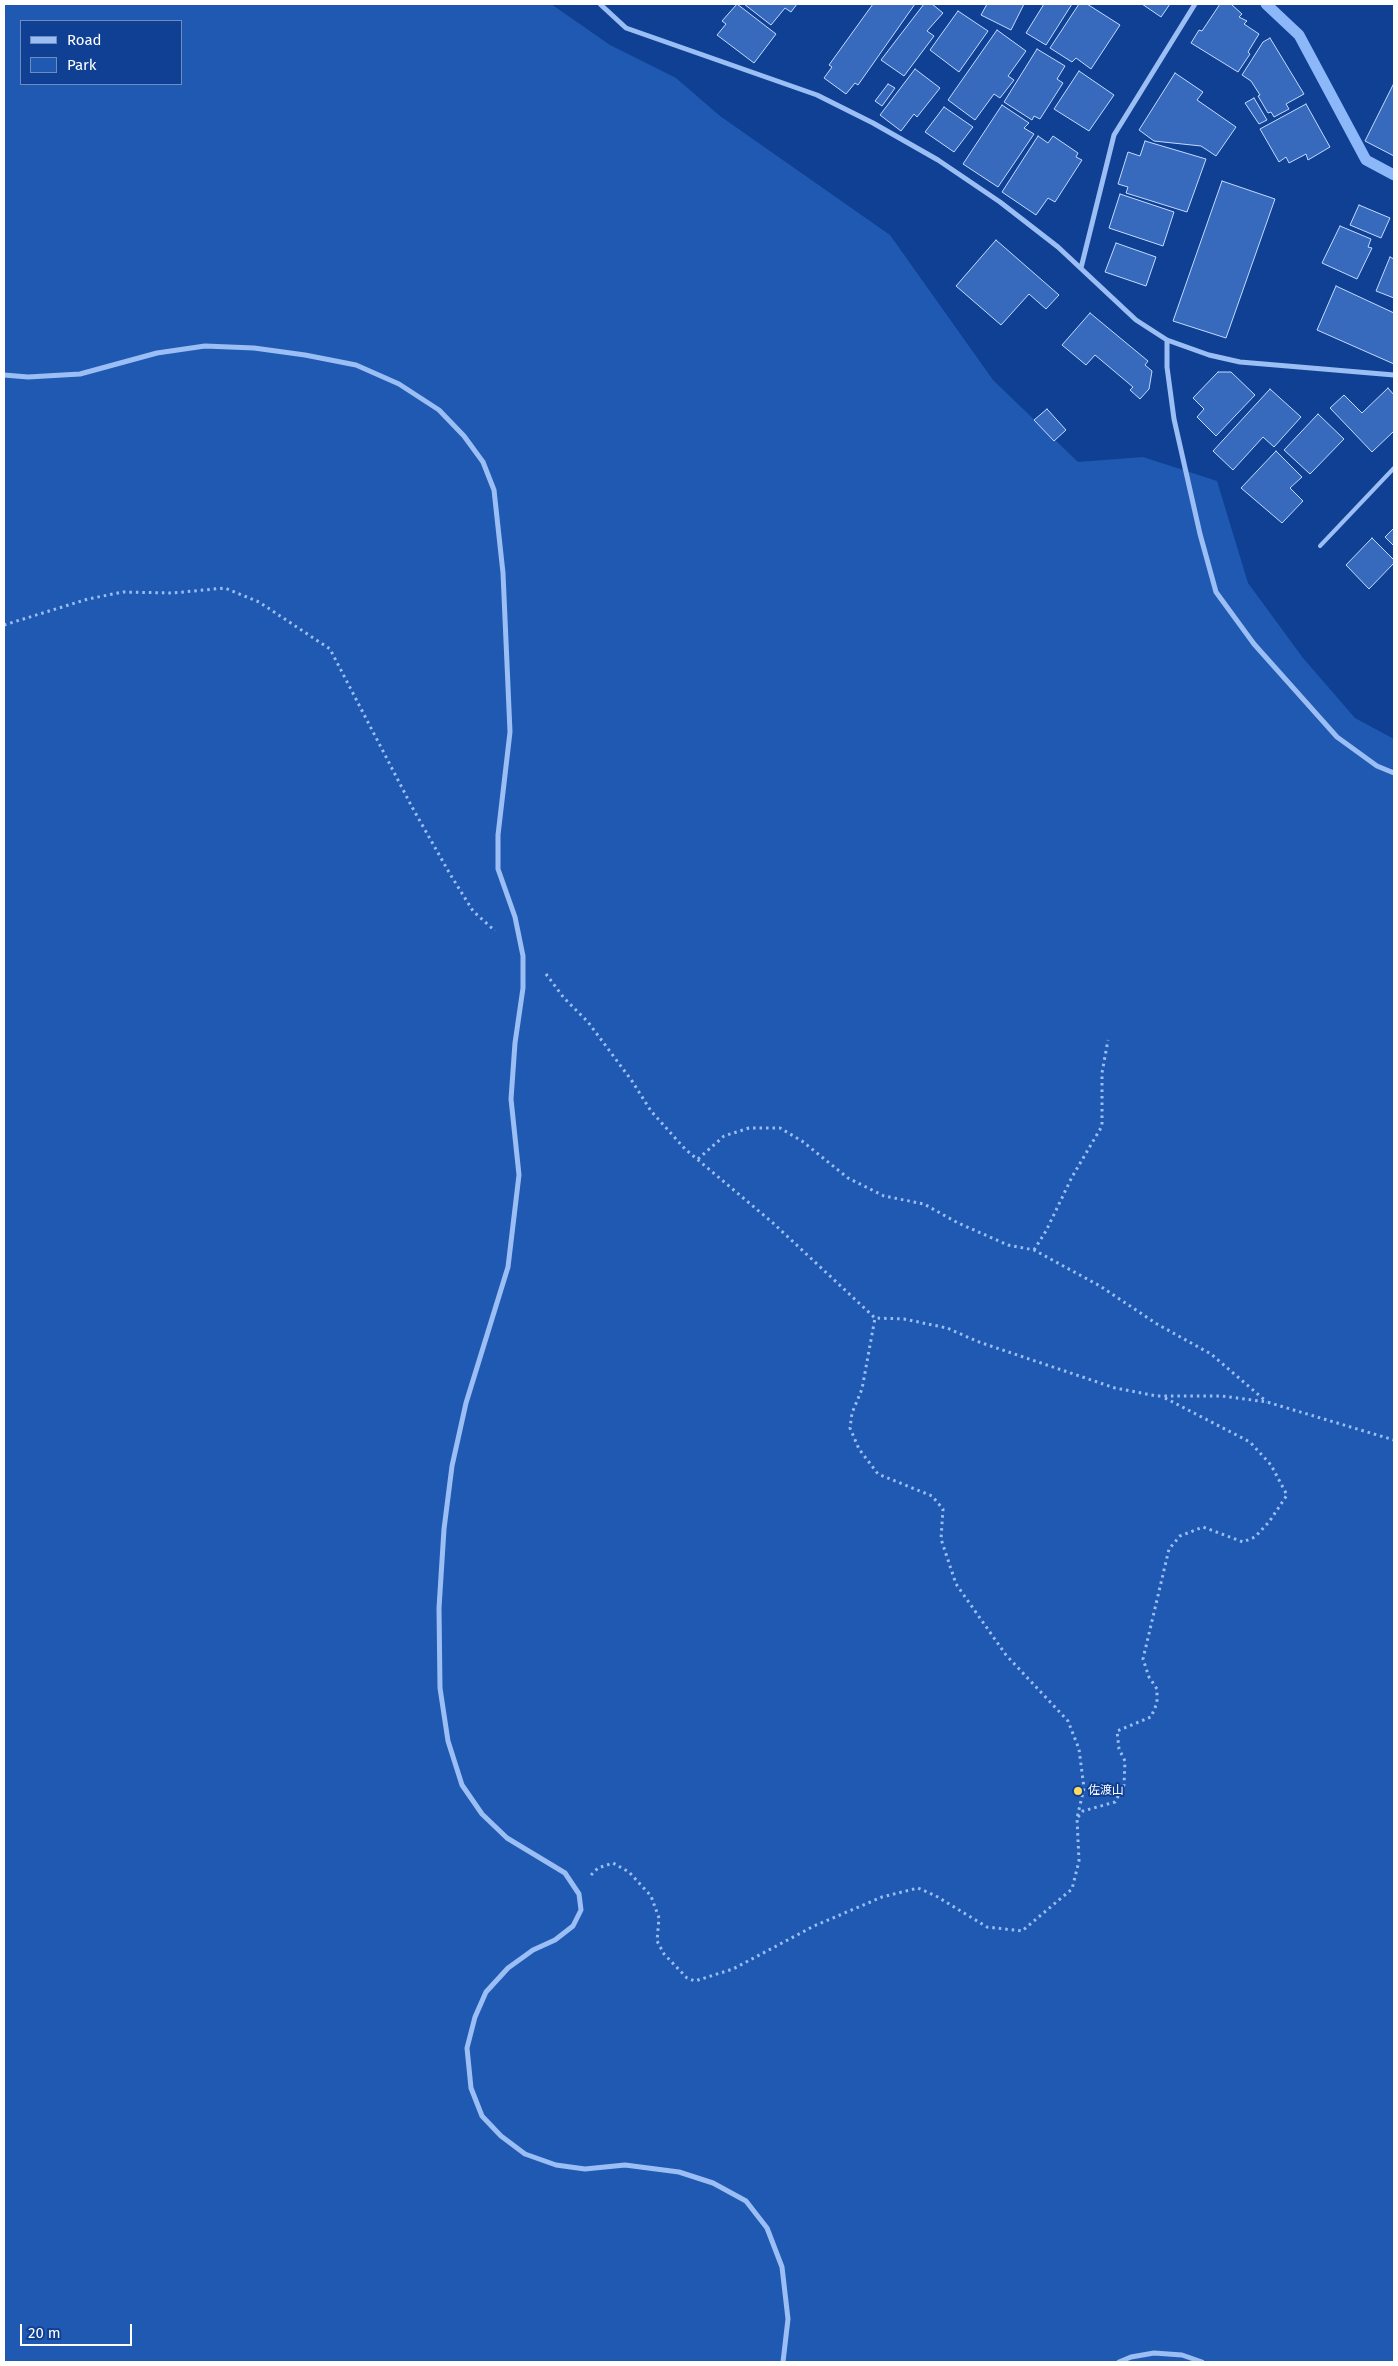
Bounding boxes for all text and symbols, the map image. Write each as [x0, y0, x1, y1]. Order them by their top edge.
legend [20, 20, 182, 85]
text: Road [67, 31, 102, 49]
text: Park [67, 56, 97, 74]
place label: 佐渡山 [1088, 1784, 1124, 1798]
marker: 佐渡山 [1072, 1785, 1084, 1797]
scale bar [22, 2314, 135, 2346]
text: 20 m [28, 2324, 61, 2342]

